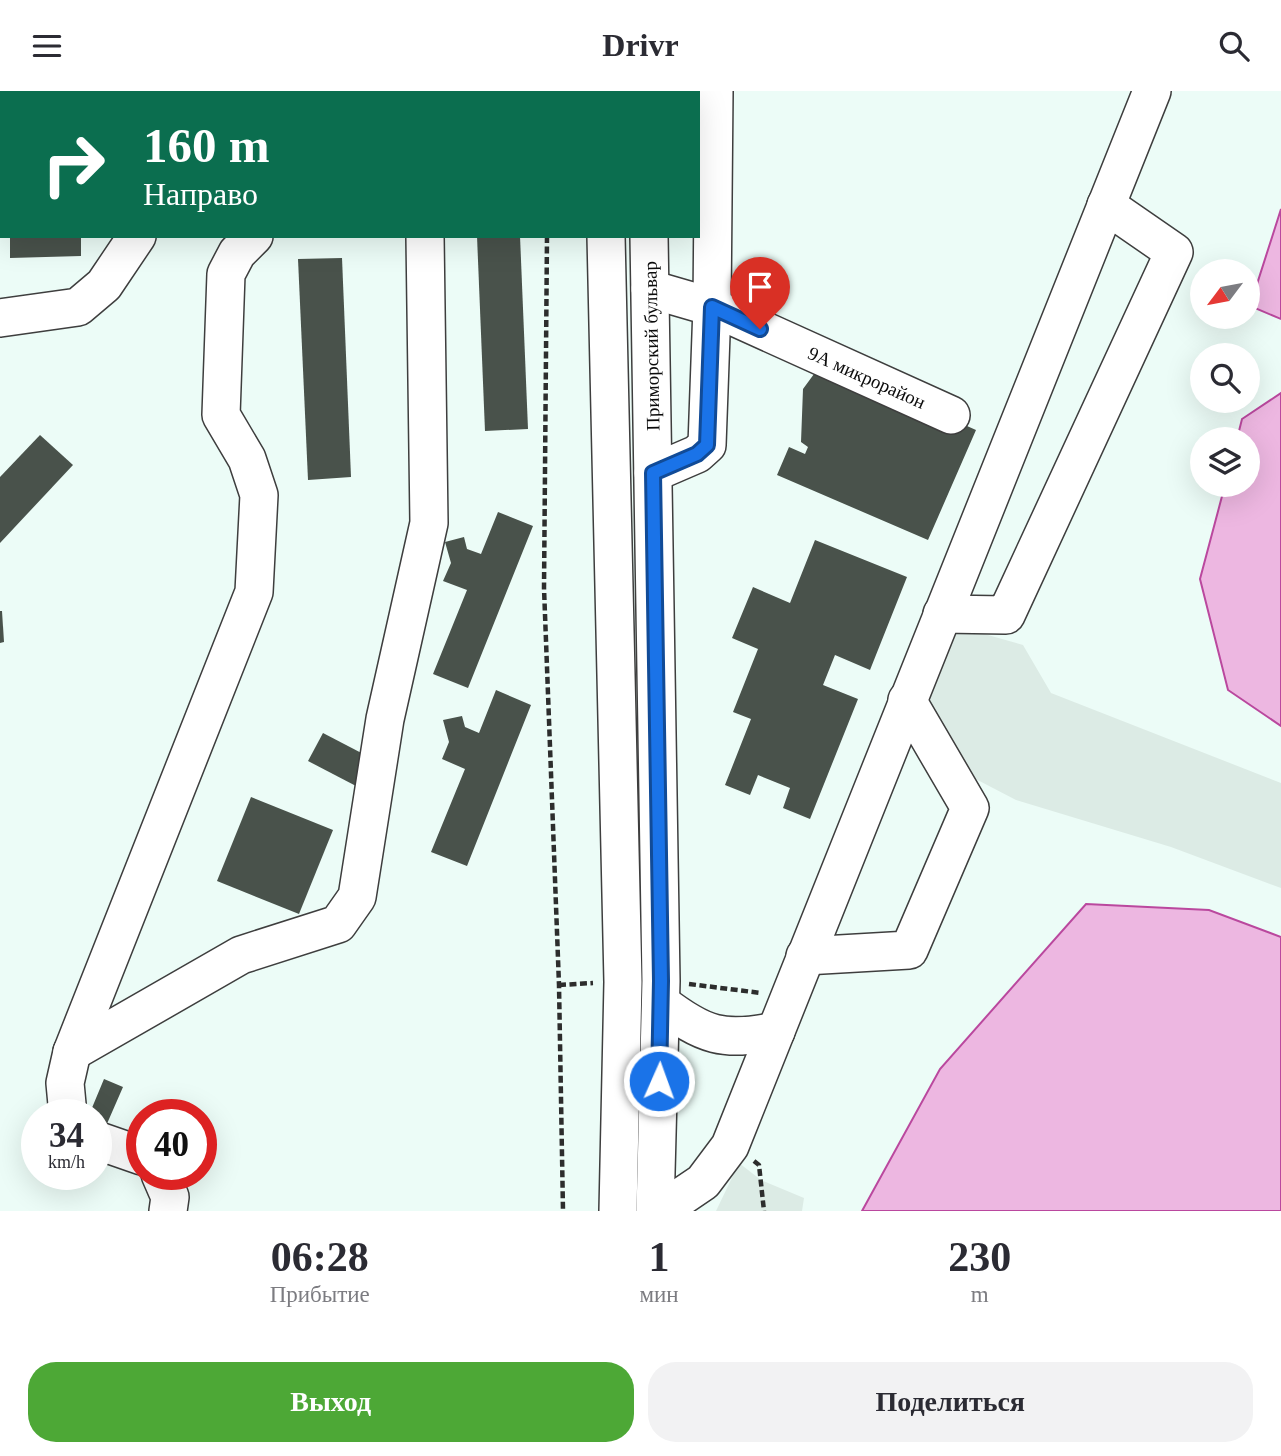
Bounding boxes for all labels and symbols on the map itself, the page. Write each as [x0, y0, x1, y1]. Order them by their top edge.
pin [730, 257, 790, 329]
north arrow [1190, 259, 1260, 329]
street label: Приморский бульвар [640, 261, 663, 431]
street label: 9А микрорайон [805, 342, 929, 413]
position arrow [622, 1044, 696, 1118]
speed limit sign: 40 [126, 1099, 217, 1190]

